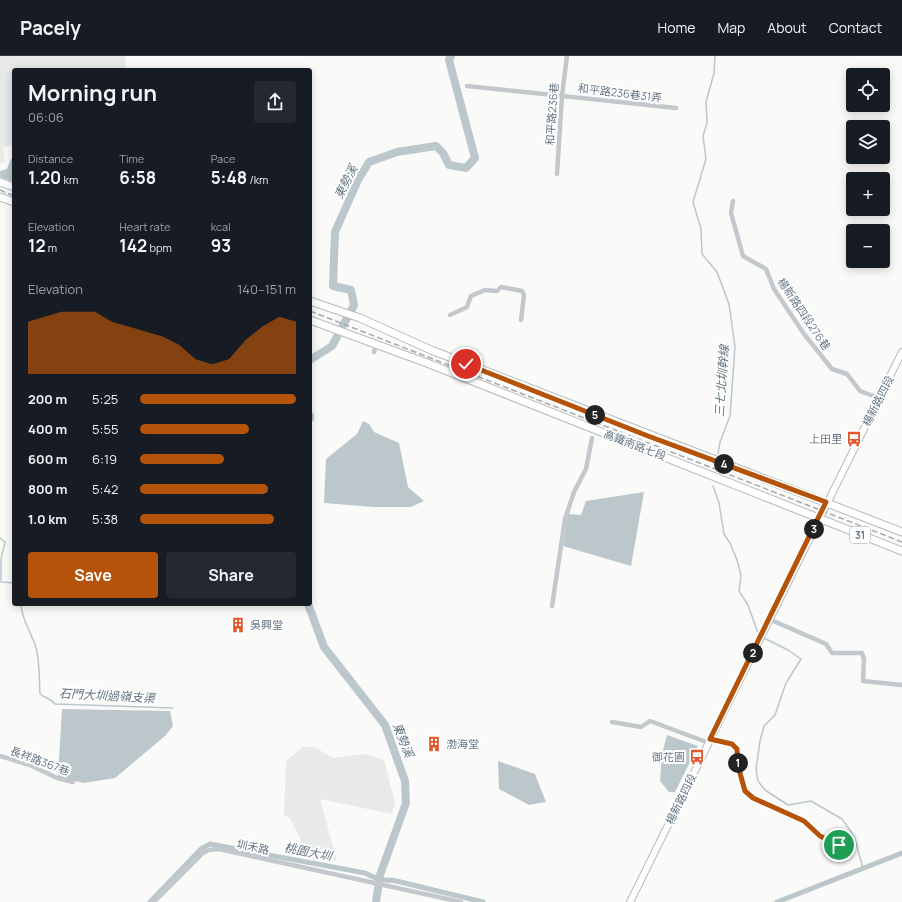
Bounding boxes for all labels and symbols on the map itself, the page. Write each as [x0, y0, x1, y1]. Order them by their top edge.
street label: 和平路236巷31弄 [577, 80, 663, 105]
street label: 和平路236巷 [542, 82, 561, 146]
water label: 東勢溪 [330, 160, 362, 202]
street label: 楊新路四段276巷 [775, 274, 834, 353]
water label: 三七北圳幹線 [711, 342, 733, 417]
pin [449, 347, 483, 381]
street label: 楊新路四段 [858, 373, 897, 429]
pin: 5 [585, 405, 605, 425]
street label: 高鐵南路七段 [602, 426, 669, 463]
bus stop icon: 上田里 [845, 430, 863, 448]
place label: 上田里 [809, 431, 842, 446]
pin: 4 [714, 454, 734, 474]
pin: 3 [804, 519, 824, 539]
road number: 31 [850, 527, 870, 543]
building icon: 吳興堂 [229, 616, 247, 634]
place label: 吳興堂 [250, 617, 283, 632]
pin: 2 [743, 643, 763, 663]
water label: 石門大圳過嶺支渠 [59, 684, 157, 707]
water label: 東勢溪 [389, 720, 419, 762]
building icon: 渤海堂 [425, 735, 443, 753]
place label: 渤海堂 [446, 736, 479, 751]
street label: 長祥路367巷 [8, 743, 72, 778]
bus stop icon: 御花園 [688, 748, 706, 766]
place label: 御花園 [651, 749, 685, 764]
pin: 1 [728, 753, 748, 773]
street label: 楊新路四段 [662, 771, 699, 827]
pin [822, 828, 856, 862]
street label: 圳禾路 [235, 836, 271, 857]
water label: 桃園大圳 [283, 839, 335, 865]

